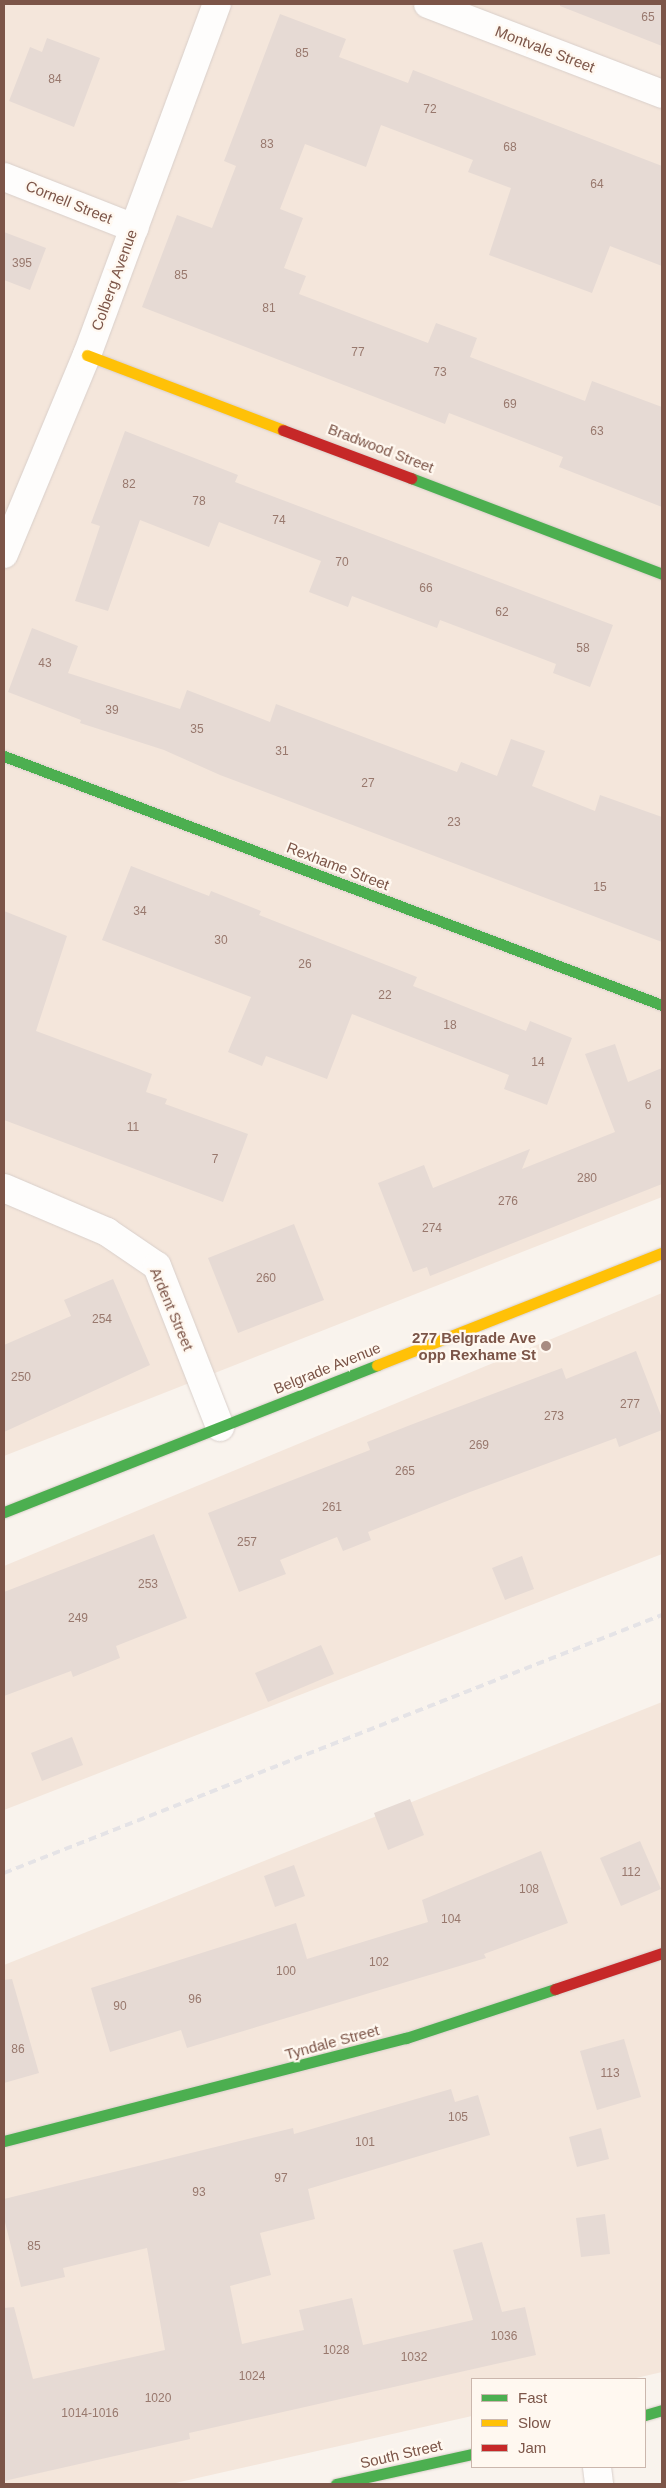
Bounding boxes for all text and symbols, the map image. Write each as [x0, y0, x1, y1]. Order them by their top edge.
house number: 65 [641, 11, 655, 25]
street label: Montvale Street [493, 22, 597, 76]
house number: 85 [295, 47, 309, 61]
house number: 84 [48, 73, 62, 87]
house number: 72 [423, 103, 437, 117]
house number: 83 [260, 138, 274, 152]
house number: 68 [503, 141, 517, 155]
street label: Cornell Street [23, 176, 115, 228]
house number: 64 [590, 178, 604, 192]
street label: Colberg Avenue [87, 227, 141, 333]
house number: 395 [12, 257, 32, 271]
house number: 85 [174, 269, 188, 283]
house number: 81 [262, 302, 276, 316]
house number: 77 [351, 346, 365, 360]
house number: 73 [433, 366, 447, 380]
house number: 69 [503, 398, 517, 412]
street label: Bradwood Street [326, 420, 436, 476]
house number: 63 [590, 425, 604, 439]
house number: 82 [122, 478, 136, 492]
house number: 78 [192, 495, 206, 509]
house number: 74 [272, 514, 286, 528]
house number: 70 [335, 556, 349, 570]
house number: 66 [419, 582, 433, 596]
house number: 62 [495, 606, 509, 620]
house number: 58 [576, 642, 590, 656]
house number: 43 [38, 657, 52, 671]
house number: 39 [105, 704, 119, 718]
house number: 35 [190, 723, 204, 737]
house number: 31 [275, 745, 289, 759]
house number: 27 [361, 777, 375, 791]
house number: 23 [447, 816, 461, 830]
street label: Rexhame Street [284, 838, 392, 894]
house number: 15 [593, 881, 607, 895]
house number: 34 [133, 905, 147, 919]
house number: 30 [214, 934, 228, 948]
house number: 26 [298, 958, 312, 972]
house number: 22 [378, 989, 392, 1003]
house number: 18 [443, 1019, 457, 1033]
house number: 14 [531, 1056, 545, 1070]
house number: 6 [645, 1099, 651, 1113]
house number: 11 [127, 1121, 139, 1135]
house number: 7 [212, 1153, 218, 1167]
house number: 280 [577, 1172, 597, 1186]
house number: 276 [498, 1195, 518, 1209]
house number: 274 [422, 1222, 442, 1236]
street label: Ardent Street [146, 1265, 198, 1353]
house number: 260 [256, 1272, 276, 1286]
house number: 254 [92, 1313, 112, 1327]
place label: 277 Belgrade Ave opp Rexhame St [411, 1328, 536, 1363]
street label: Belgrade Avenue [270, 1338, 384, 1398]
marker: 277 Belgrade Ave opp Rexhame St [540, 1340, 552, 1352]
house number: 250 [11, 1371, 31, 1385]
house number: 277 [620, 1398, 640, 1412]
house number: 273 [544, 1410, 564, 1424]
house number: 269 [469, 1439, 489, 1453]
house number: 265 [395, 1465, 415, 1479]
house number: 261 [322, 1501, 342, 1515]
house number: 257 [237, 1536, 257, 1550]
house number: 253 [138, 1578, 158, 1592]
house number: 249 [68, 1612, 88, 1626]
house number: 112 [621, 1866, 641, 1880]
house number: 108 [519, 1883, 539, 1897]
house number: 104 [441, 1913, 461, 1927]
house number: 102 [369, 1956, 389, 1970]
house number: 100 [276, 1965, 296, 1979]
house number: 96 [188, 1993, 202, 2007]
house number: 90 [113, 2000, 127, 2014]
street label: Tyndale Street [283, 2021, 381, 2063]
house number: 86 [11, 2043, 25, 2057]
house number: 113 [600, 2067, 620, 2081]
house number: 105 [448, 2111, 468, 2125]
house number: 101 [355, 2136, 375, 2150]
house number: 97 [274, 2172, 288, 2186]
house number: 93 [192, 2186, 206, 2200]
house number: 85 [27, 2240, 41, 2254]
house number: 1036 [491, 2330, 517, 2344]
house number: 1028 [323, 2344, 349, 2358]
house number: 1032 [401, 2351, 427, 2365]
house number: 1024 [239, 2370, 265, 2384]
legend [471, 2378, 646, 2468]
text: Fast [518, 2389, 547, 2406]
house number: 1020 [145, 2392, 171, 2406]
house number: 1014-1016 [61, 2407, 119, 2421]
text: Slow [518, 2414, 551, 2431]
street label: South Street [358, 2436, 444, 2472]
text: Jam [518, 2439, 546, 2456]

